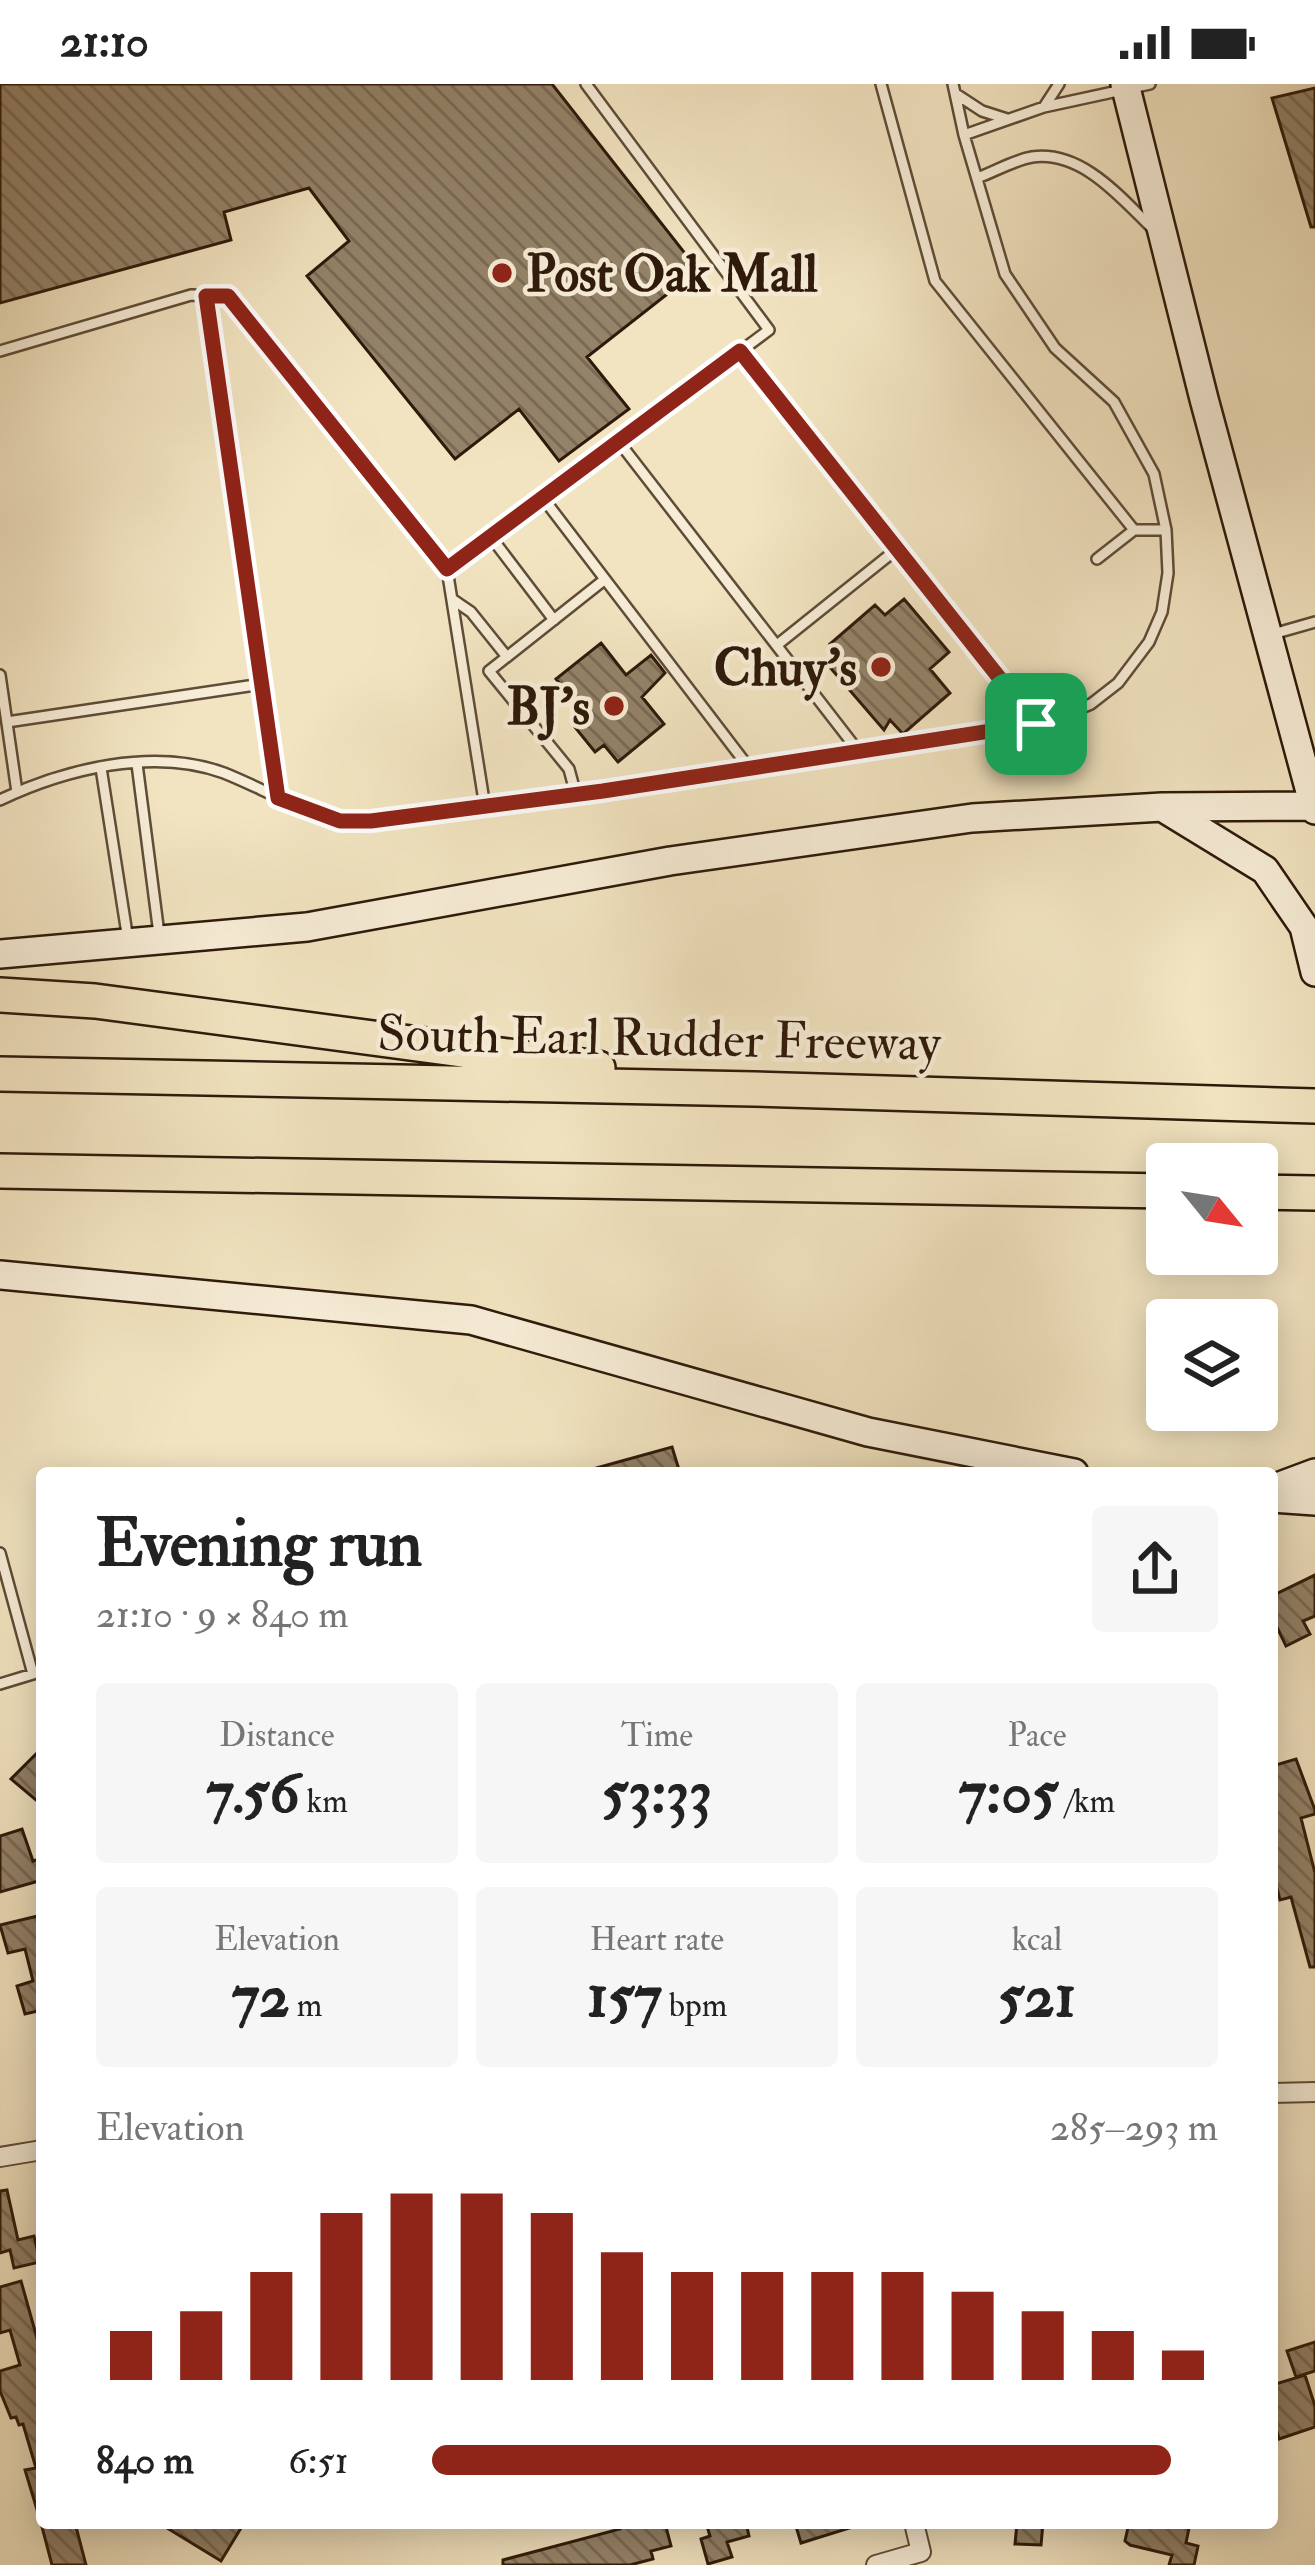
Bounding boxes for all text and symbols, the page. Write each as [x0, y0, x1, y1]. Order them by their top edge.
text: 21:10 [60, 14, 149, 70]
place label: Post Oak Mall [526, 243, 818, 307]
marker: Post Oak Mall [489, 260, 515, 286]
place label: Chuy's [714, 637, 857, 701]
marker: Chuy's [868, 654, 894, 680]
pin [985, 673, 1087, 775]
place label: BJ's [507, 676, 590, 741]
icon: arrive [1003, 691, 1069, 757]
marker: BJ's [601, 693, 627, 719]
street label: South Earl Rudder Freeway [377, 1002, 943, 1076]
north arrow [1146, 1143, 1278, 1275]
map controls [1146, 1143, 1278, 1431]
button: layers [1146, 1299, 1278, 1431]
text: Evening run [96, 1503, 422, 1586]
button: share [1092, 1506, 1218, 1632]
text: 21:10 · 9 × 840 m [96, 1590, 348, 1639]
text: Distance [219, 1715, 335, 1756]
text: Time [621, 1715, 693, 1756]
text: Pace [1007, 1715, 1067, 1756]
text: 7.56 [206, 1756, 300, 1831]
text: 53:33 [602, 1756, 712, 1831]
text: 7:05 [959, 1756, 1058, 1831]
text: km [300, 1781, 348, 1822]
text: /km [1058, 1781, 1115, 1822]
text: Elevation [214, 1919, 340, 1960]
text: Heart rate [590, 1919, 724, 1960]
text: kcal [1012, 1919, 1062, 1960]
text: 72 [232, 1960, 290, 2035]
text: 157 [587, 1960, 662, 2035]
text: 521 [998, 1960, 1076, 2035]
text: m [290, 1985, 322, 2026]
text: bpm [662, 1985, 727, 2026]
text: Elevation [96, 2103, 245, 2152]
text: 285–293 m [1050, 2103, 1218, 2152]
text: 840 m [96, 2436, 194, 2485]
text: 6:51 [288, 2436, 348, 2485]

